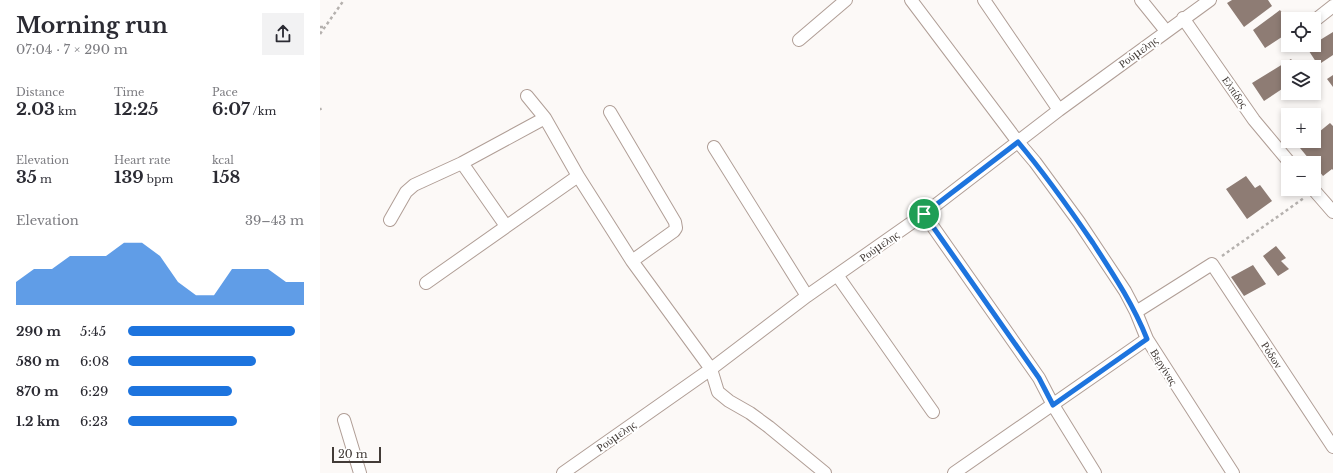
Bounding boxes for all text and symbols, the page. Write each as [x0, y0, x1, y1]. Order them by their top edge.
text: Morning run [16, 12, 168, 39]
map controls [1281, 12, 1321, 196]
button: locate [1281, 12, 1321, 52]
button: share [262, 13, 304, 55]
street label: Ρούμελης [1116, 33, 1161, 71]
text: 07:04 · 7 × 290 m [16, 41, 128, 58]
button: layers [1281, 60, 1321, 100]
street label: Ελπίδος [1219, 73, 1251, 111]
text: Distance [16, 85, 65, 99]
text: Time [114, 85, 144, 99]
text: Pace [212, 85, 238, 99]
text: 2.03 [16, 99, 55, 120]
text: 12:25 [114, 99, 159, 120]
text: 6:07 [212, 99, 250, 120]
text: km [55, 104, 77, 118]
text: /km [250, 104, 276, 118]
button: + [1281, 108, 1321, 148]
text: Elevation [16, 153, 69, 167]
text: Heart rate [114, 153, 171, 167]
text: kcal [212, 153, 234, 167]
button: − [1281, 156, 1321, 196]
text: 35 [16, 167, 37, 188]
text: 139 [114, 167, 144, 188]
text: 158 [212, 167, 240, 188]
text: m [37, 172, 52, 186]
text: bpm [144, 172, 173, 186]
pin [907, 197, 941, 231]
icon: arrive [913, 203, 935, 225]
text: Elevation [16, 212, 79, 229]
text: 39–43 m [245, 212, 304, 229]
street label: Ρούμελης [857, 227, 902, 265]
text: 290 m [16, 323, 61, 340]
text: 5:45 [80, 323, 106, 340]
street label: Ρόδων [1258, 339, 1286, 371]
street label: Βεργίνας [1147, 346, 1181, 388]
text: 580 m [16, 353, 60, 370]
text: 6:08 [80, 353, 109, 370]
text: 870 m [16, 383, 59, 400]
text: 6:29 [80, 383, 108, 400]
text: 1.2 km [16, 413, 60, 430]
text: 6:23 [80, 413, 108, 430]
street label: Ρούμελης [594, 417, 639, 455]
scale bar [332, 445, 381, 464]
text: 20 m [338, 447, 368, 461]

